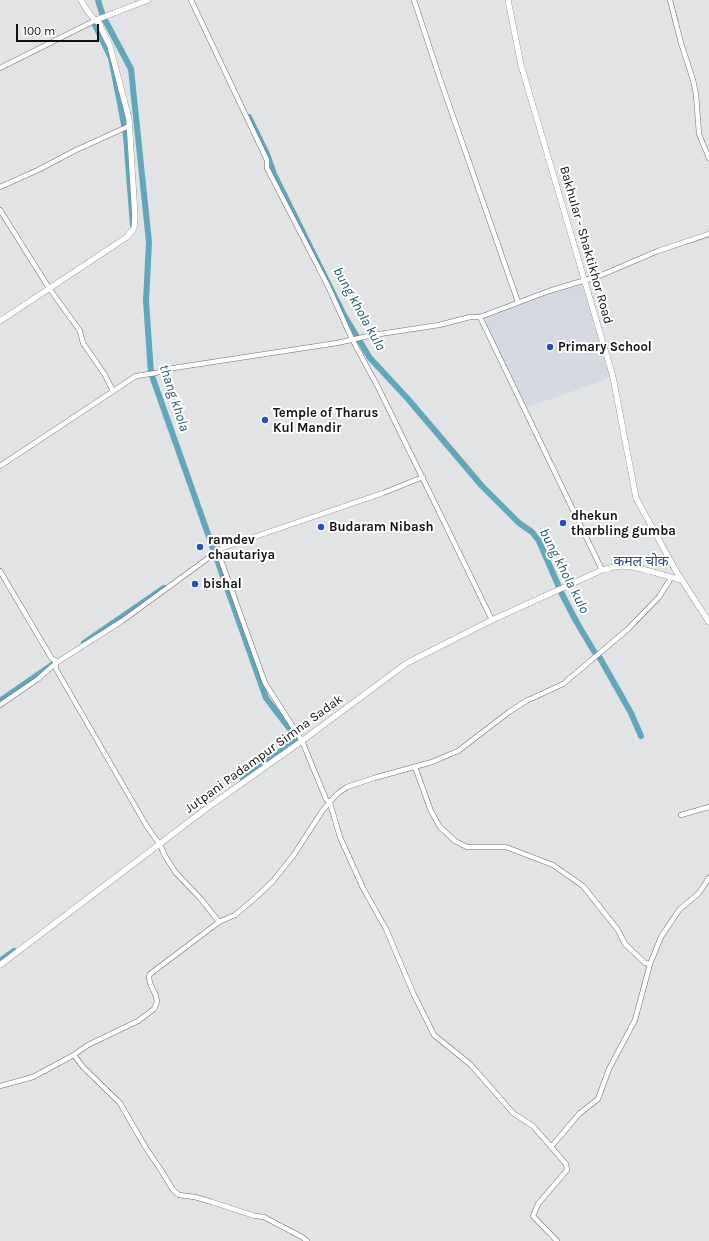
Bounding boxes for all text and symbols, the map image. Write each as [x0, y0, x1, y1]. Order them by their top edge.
scale bar [18, 16, 101, 42]
text: 100 m [23, 24, 55, 38]
street label: Bakhular - Shaktikhor Road [556, 164, 616, 326]
water label: bung khola kulo [329, 264, 389, 354]
place label: Primary School [558, 339, 652, 355]
marker: Primary School [545, 342, 555, 352]
water label: thang khola [155, 362, 193, 434]
place label: Temple of Tharus Kul Mandir [273, 405, 378, 436]
marker: Temple of Tharus Kul Mandir [260, 415, 270, 425]
place label: dhekun tharbling gumba [571, 508, 676, 539]
marker: dhekun tharbling gumba [558, 518, 568, 528]
place label: Budaram Nibash [329, 519, 434, 535]
marker: Budaram Nibash [316, 522, 326, 532]
water label: bung khola kulo [535, 526, 593, 616]
place label: ramdev chautariya [208, 532, 275, 563]
marker: ramdev chautariya [195, 542, 205, 552]
district label: कमल चोक [613, 554, 669, 570]
place label: bishal [203, 576, 242, 592]
marker: bishal [190, 579, 200, 589]
street label: Jutpani Padampur Simna Sadak [182, 691, 346, 817]

